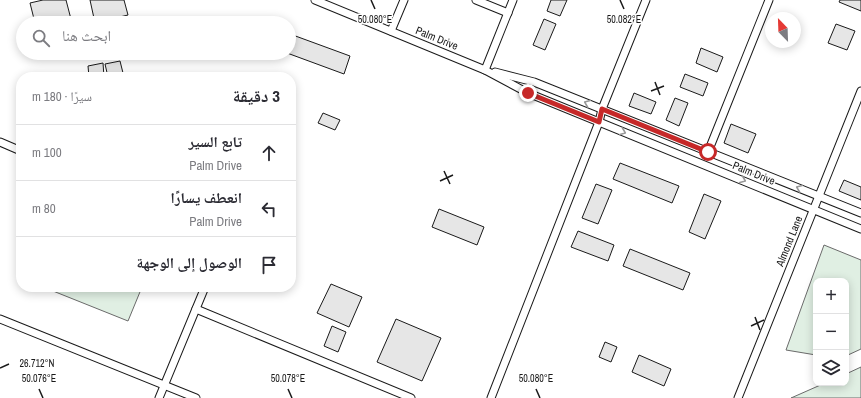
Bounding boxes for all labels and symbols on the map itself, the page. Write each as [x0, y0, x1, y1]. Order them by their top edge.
north arrow [765, 12, 801, 48]
text: 50.080°E [358, 13, 392, 26]
text: 50.082°E [607, 13, 641, 26]
street label: Palm Drive [414, 23, 460, 53]
route end [519, 84, 537, 102]
one-way arrow [584, 100, 591, 108]
one-way arrow [619, 127, 626, 135]
route start [699, 143, 717, 161]
street label: Palm Drive [731, 158, 777, 188]
one-way arrow [739, 176, 746, 184]
one-way arrow [795, 184, 802, 192]
street label: Almond Lane [772, 214, 805, 269]
text: 26.712°N [20, 357, 55, 370]
text: 50.076°E [22, 372, 56, 385]
text: 50.078°E [271, 372, 305, 385]
text: 50.080°E [519, 372, 553, 385]

